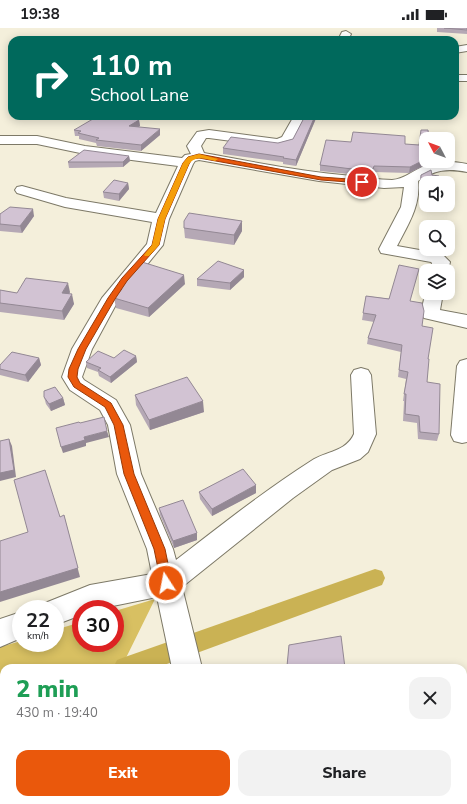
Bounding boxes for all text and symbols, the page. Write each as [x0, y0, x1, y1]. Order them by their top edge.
text: 19:38 [20, 4, 60, 24]
text: 110 m [90, 47, 173, 85]
icon: right [24, 52, 76, 104]
text: School Lane [90, 83, 189, 107]
north arrow [419, 132, 455, 168]
map controls [419, 132, 455, 300]
pin [345, 165, 379, 199]
icon: arrive [351, 171, 373, 193]
button: sound [419, 176, 455, 212]
button: search [419, 220, 455, 256]
button: layers [419, 264, 455, 300]
position arrow [145, 562, 187, 604]
speed limit sign: 30 [72, 600, 124, 652]
text: 22 [26, 607, 50, 634]
text: km/h [27, 629, 49, 643]
text: 2 min [16, 673, 79, 705]
button: close [409, 677, 451, 719]
text: 430 m · 19:40 [16, 704, 98, 722]
button: Exit [16, 750, 230, 796]
button: Share [238, 750, 451, 796]

